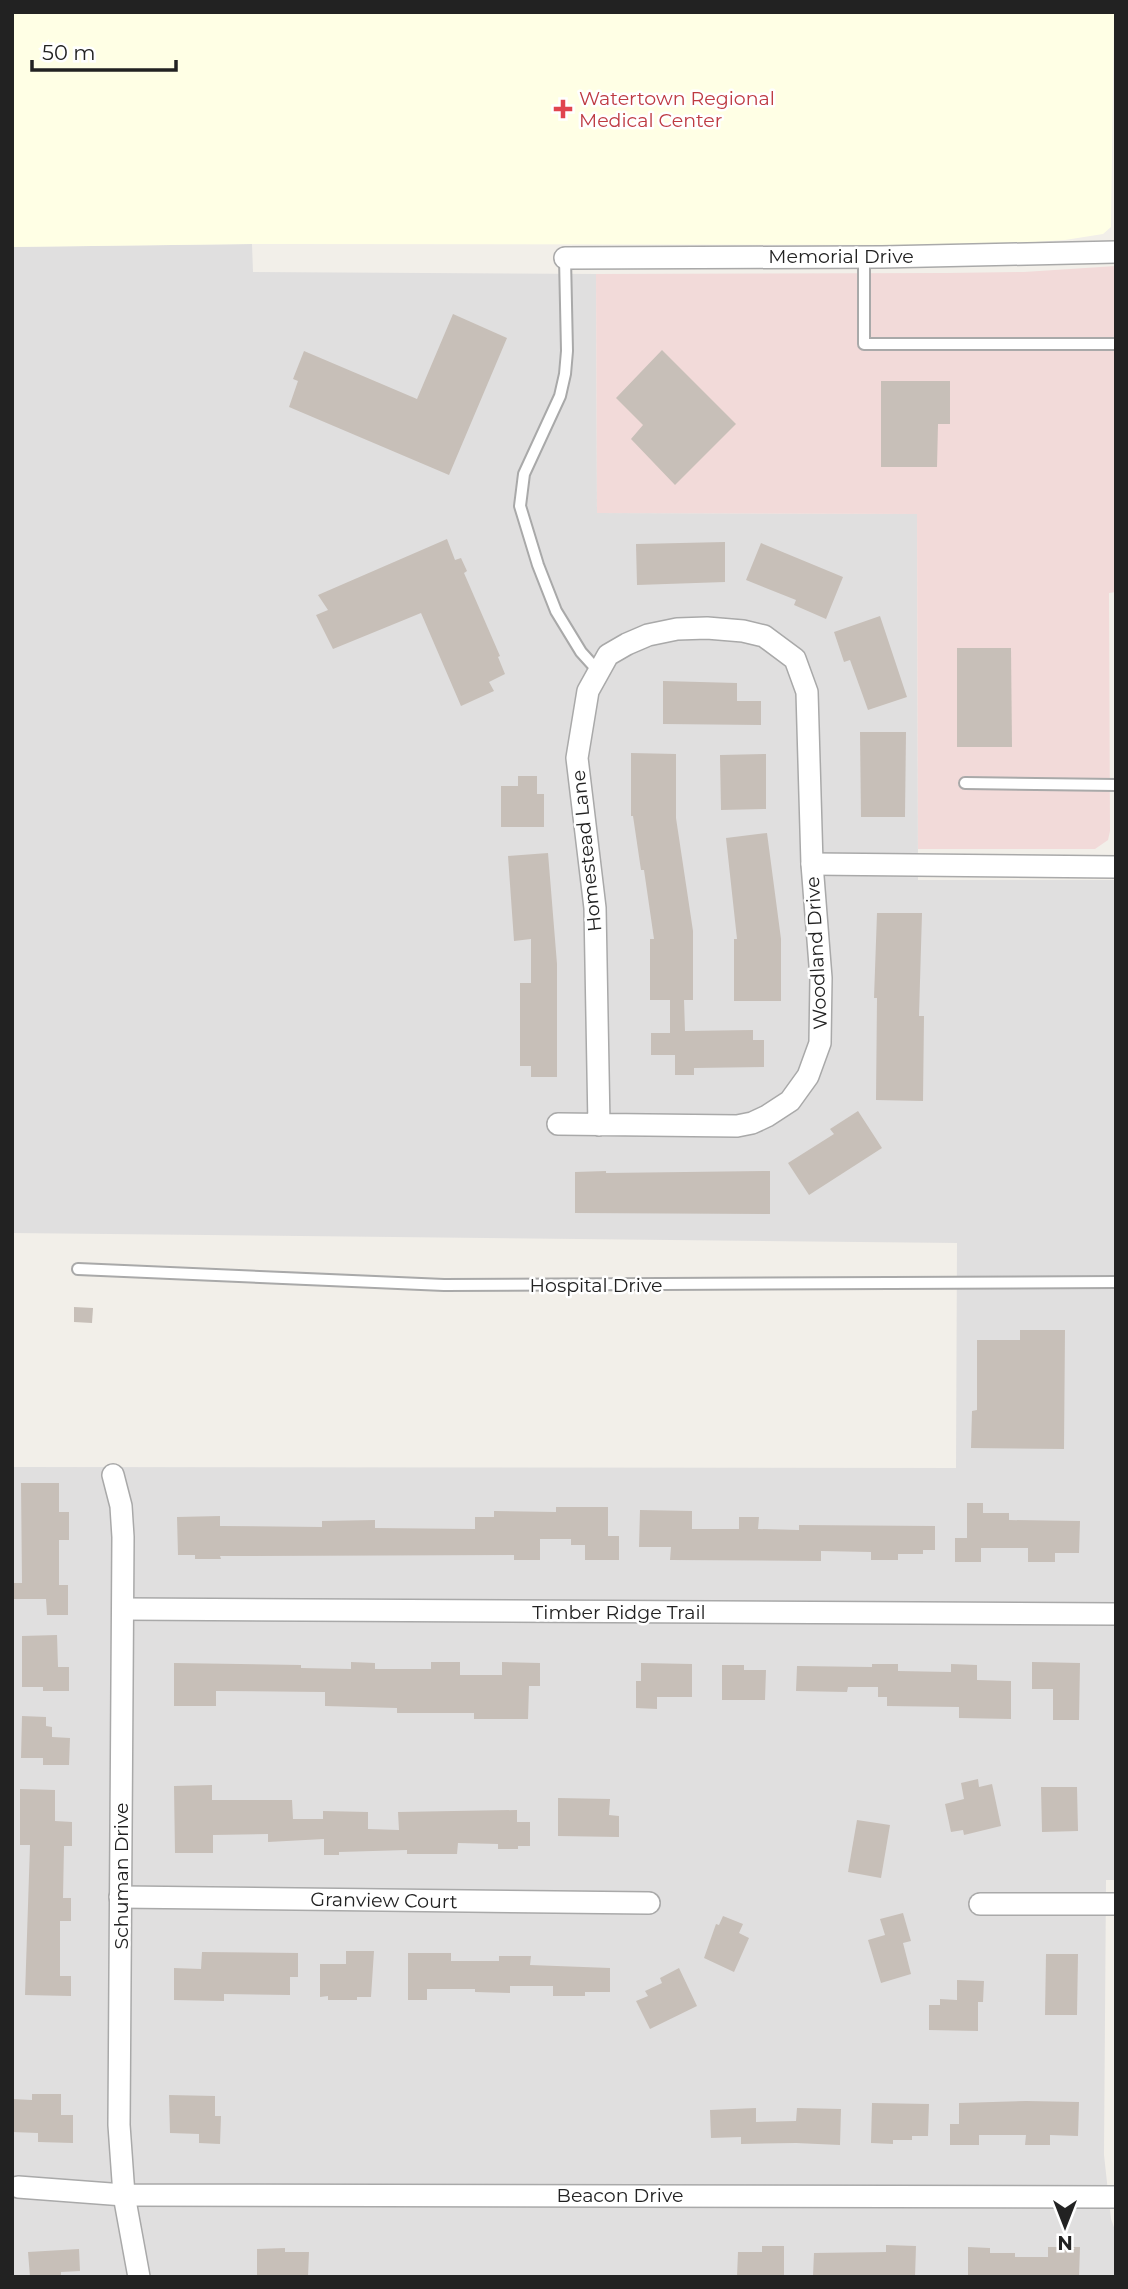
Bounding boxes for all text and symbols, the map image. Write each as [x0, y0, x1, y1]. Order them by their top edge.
scale bar [32, 28, 175, 72]
text: 50 m [42, 40, 96, 65]
place label: Watertown Regional Medical Center [579, 87, 775, 132]
marker: Watertown Regional Medical Center [553, 99, 573, 119]
street label: Memorial Drive [768, 245, 914, 268]
street label: Homestead Lane [567, 769, 606, 933]
street label: Woodland Drive [801, 876, 832, 1030]
street label: Hospital Drive [530, 1274, 662, 1297]
street label: Timber Ridge Trail [532, 1601, 706, 1624]
street label: Schuman Drive [110, 1803, 133, 1949]
street label: Granview Court [310, 1888, 458, 1913]
street label: Beacon Drive [557, 2184, 683, 2207]
north arrow [1030, 2191, 1100, 2261]
text: N [1057, 2231, 1073, 2254]

